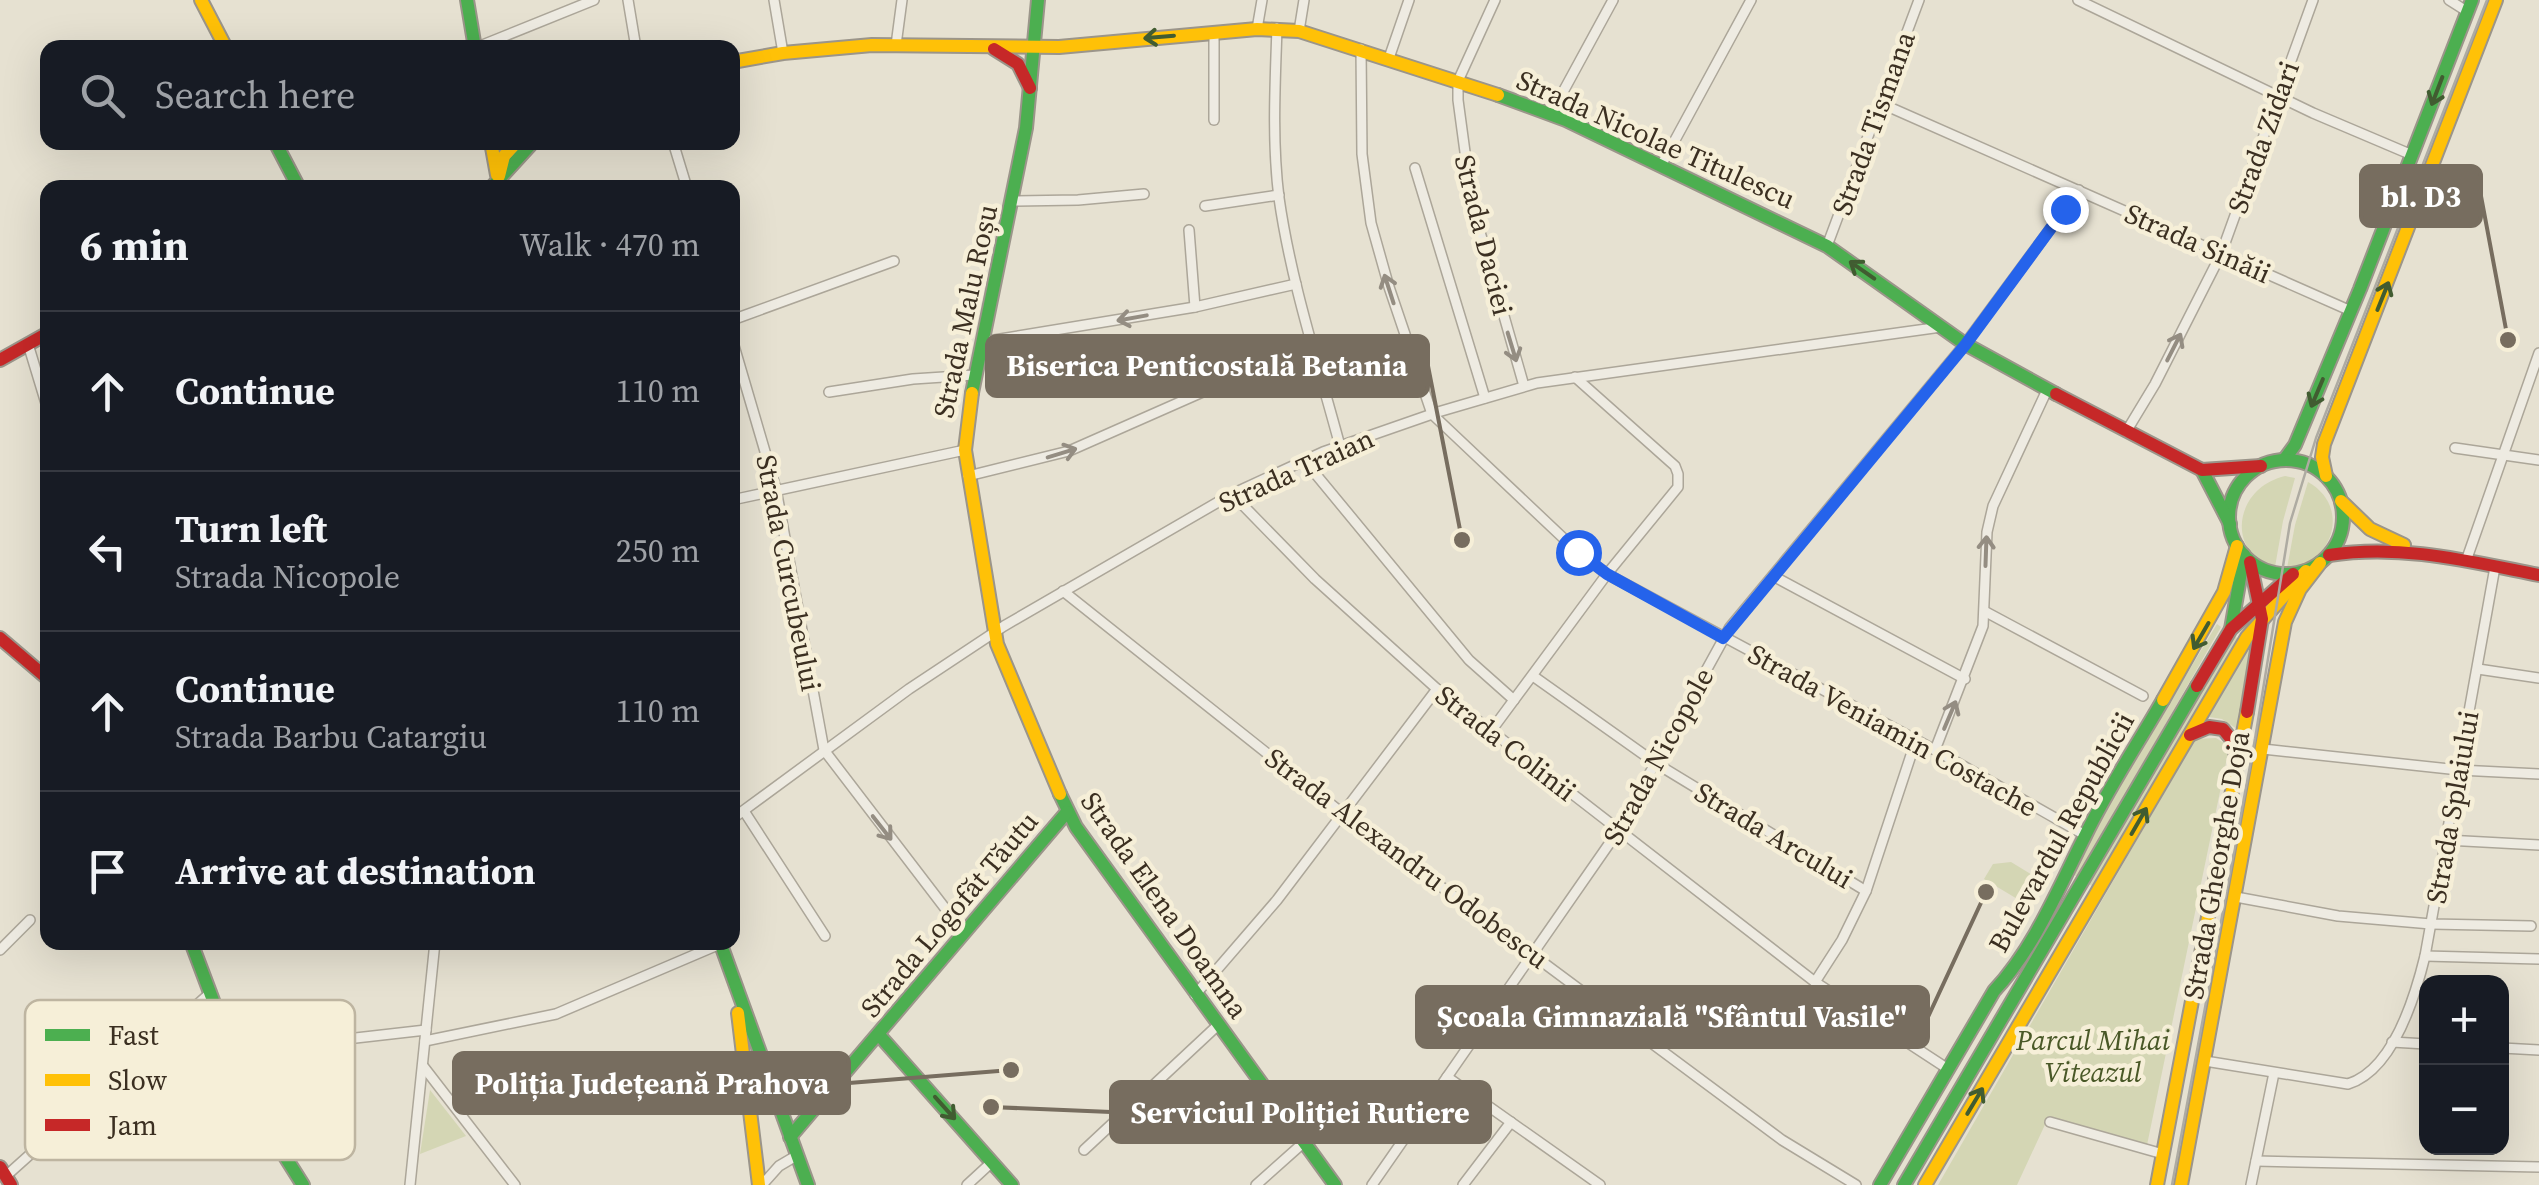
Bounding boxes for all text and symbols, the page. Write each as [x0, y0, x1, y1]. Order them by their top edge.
street label: Strada Tismana [1822, 25, 1924, 220]
one-way arrow [1143, 28, 1175, 47]
search box [40, 40, 740, 150]
street label: Strada Zidari [2218, 56, 2308, 218]
street label: Strada Nicolae Titulescu [1511, 60, 1801, 218]
icon: search [75, 68, 130, 123]
text: Search here [155, 69, 355, 121]
one-way arrow [2427, 75, 2445, 106]
street label: Strada Daciei [1446, 151, 1522, 319]
callout: bl. D3 [2361, 166, 2481, 226]
text: bl. D3 [2381, 176, 2461, 217]
route end [2043, 187, 2089, 233]
street label: Strada Sinăii [2119, 194, 2277, 292]
street label: Strada Malu Roșu [924, 201, 1006, 421]
text: 6 min [80, 216, 189, 274]
text: Walk · 470 m [519, 223, 700, 267]
one-way arrow [1848, 260, 1876, 281]
one-way arrow [1379, 273, 1397, 305]
one-way arrow [2375, 281, 2393, 312]
one-way arrow [1116, 309, 1149, 328]
one-way arrow [1504, 330, 1522, 362]
one-way arrow [2165, 333, 2184, 363]
callout: Biserica Penticostală Betania [987, 336, 1428, 396]
text: Biserica Penticostală Betania [1006, 345, 1409, 386]
icon: ahead [80, 364, 135, 419]
text: Continue [175, 365, 335, 417]
text: 110 m [616, 369, 700, 413]
one-way arrow [2307, 377, 2325, 408]
street label: Strada Traian [1212, 419, 1380, 521]
one-way arrow [1046, 442, 1077, 460]
street label: Strada Curcubeului [747, 452, 831, 694]
text: Turn left [175, 503, 327, 555]
icon: left [80, 524, 135, 579]
text: 250 m [616, 529, 700, 573]
route start [1556, 530, 1602, 576]
one-way arrow [1977, 535, 1996, 567]
text: Strada Nicopole [175, 555, 400, 599]
one-way arrow [2190, 621, 2210, 650]
street label: Strada Veniamin Costache [1742, 635, 2044, 825]
street label: Strada Nicopole [1594, 661, 1722, 851]
text: Continue [175, 663, 335, 715]
street label: Strada Colinii [1428, 676, 1584, 810]
icon: ahead [80, 684, 135, 739]
text: 110 m [616, 689, 700, 733]
one-way arrow [1942, 700, 1960, 731]
street label: Bulevardul Republicii [1979, 705, 2143, 959]
street label: Strada Splaiului [2416, 708, 2488, 906]
text: Strada Barbu Catargiu [175, 715, 487, 759]
street label: Strada Gheorghe Doja [2174, 727, 2258, 1002]
street label: Strada Alexandru Odobescu [1257, 739, 1557, 977]
street label: Strada Arcului [1688, 773, 1860, 897]
street label: Strada Elena Doamna [1072, 784, 1258, 1026]
street label: Strada Logofăt Tăutu [852, 803, 1046, 1025]
one-way arrow [2130, 807, 2150, 836]
one-way arrow [870, 815, 892, 841]
icon: arrive [80, 844, 135, 899]
text: Arrive at destination [175, 845, 536, 897]
map controls [2419, 975, 2509, 1155]
button: + [2419, 975, 2509, 1065]
callout: Școala Gimnazială "Sfântul Vasile" [1417, 987, 1928, 1047]
text: Școala Gimnazială "Sfântul Vasile" [1437, 996, 1907, 1037]
legend [25, 1000, 355, 1160]
text: Fast [108, 1016, 159, 1054]
park label: Parcul Mihai Viteazul [2015, 1021, 2171, 1091]
callout: Poliția Județeană Prahova [454, 1053, 849, 1113]
text: Slow [108, 1061, 168, 1099]
text: Poliția Județeană Prahova [475, 1063, 831, 1104]
button: − [2419, 1065, 2509, 1155]
callout: Serviciul Poliției Rutiere [1111, 1082, 1490, 1142]
one-way arrow [1965, 1087, 1985, 1116]
text: Serviciul Poliției Rutiere [1130, 1092, 1470, 1133]
one-way arrow [933, 1095, 956, 1120]
text: Jam [107, 1106, 157, 1144]

